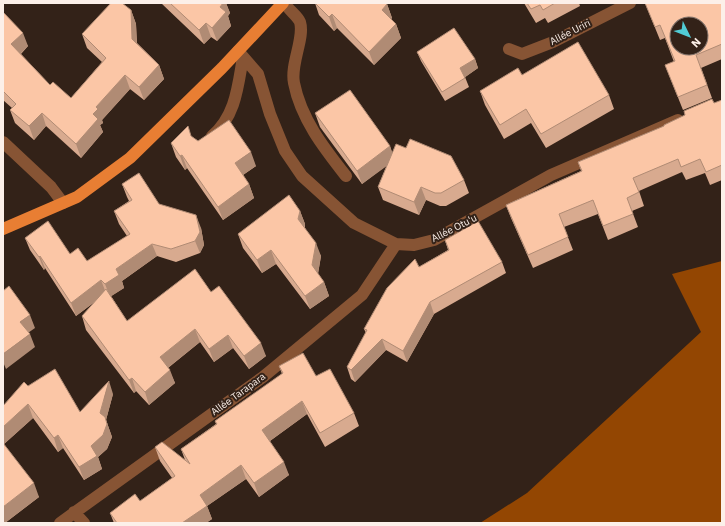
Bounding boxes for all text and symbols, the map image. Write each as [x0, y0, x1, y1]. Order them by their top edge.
street label: Allée Uriri [547, 16, 593, 48]
north arrow [669, 16, 709, 56]
text: N [688, 35, 704, 51]
street label: Allée Otu'u [429, 211, 479, 245]
street label: Allée Tarapara [208, 369, 268, 418]

